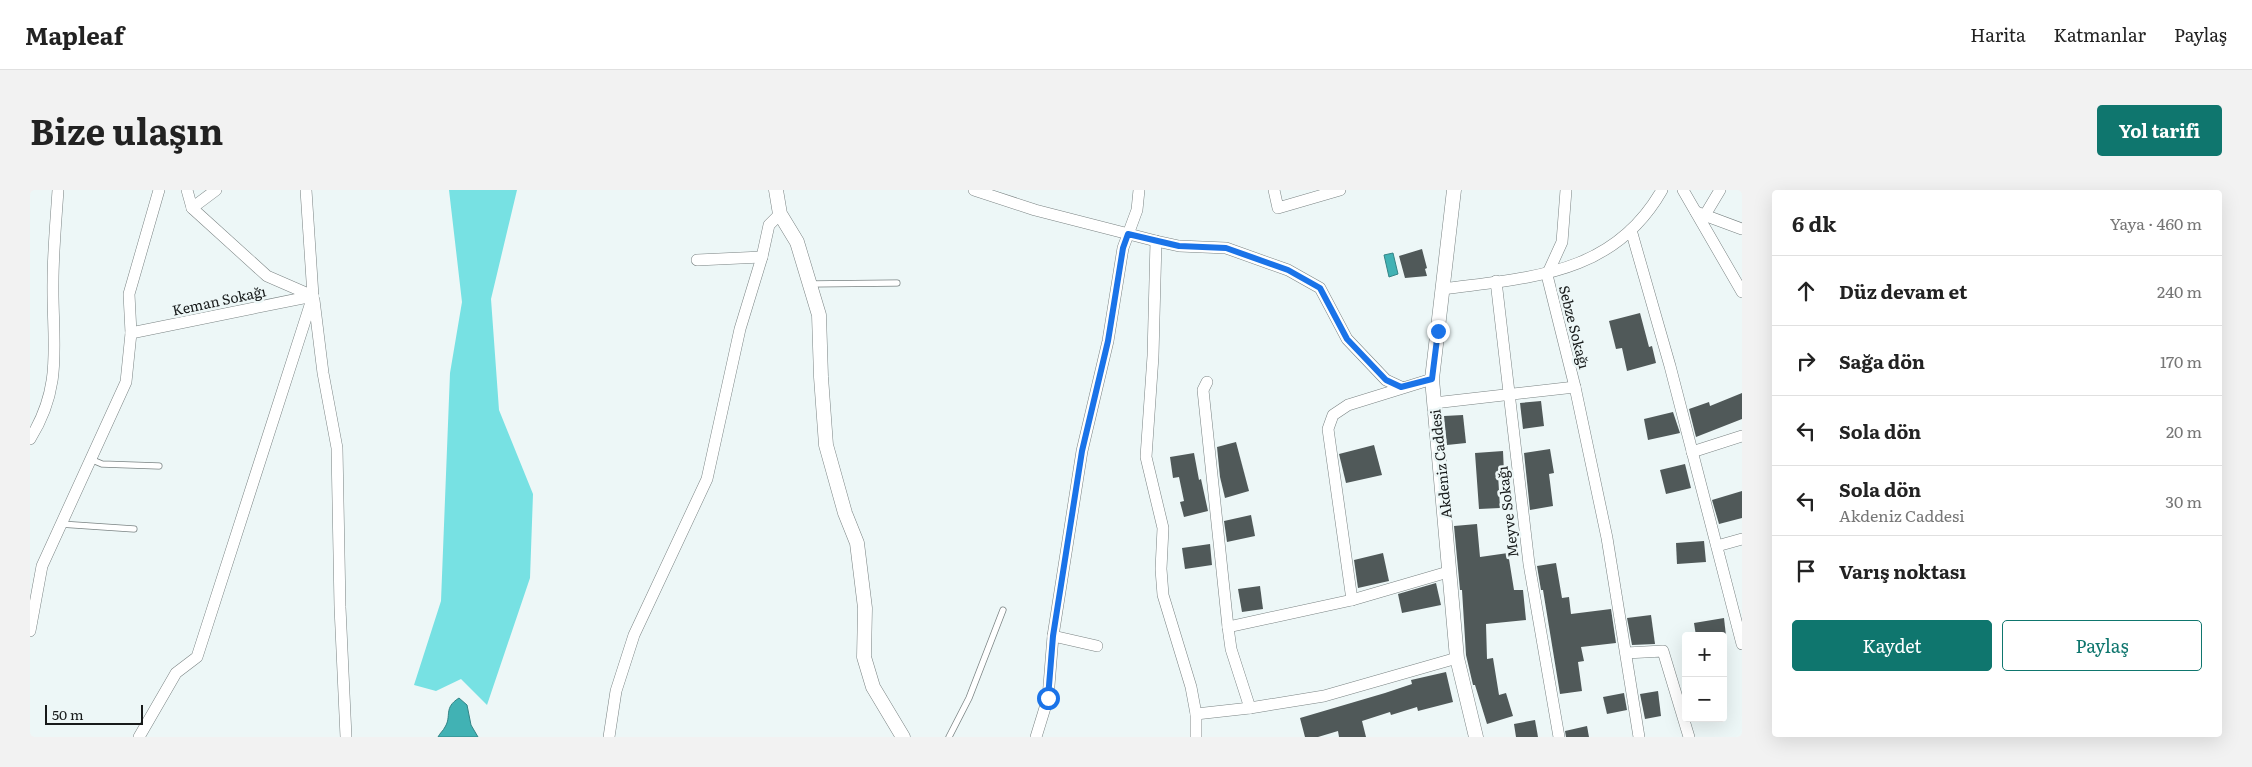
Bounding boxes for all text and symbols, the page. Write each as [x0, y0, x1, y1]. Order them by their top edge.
text: Mapleaf [25, 17, 124, 52]
text: Harita [1970, 21, 2026, 48]
text: Katmanlar [2054, 21, 2146, 48]
text: Paylaş [2174, 21, 2227, 48]
text: Bize ulaşın [30, 104, 223, 156]
button: Yol tarifi [2097, 105, 2222, 156]
text: 6 dk [1792, 207, 1836, 238]
text: Yaya · 460 m [2110, 211, 2202, 235]
icon: ahead [1792, 277, 1820, 305]
text: Düz devam et [1839, 277, 1967, 305]
text: 240 m [2157, 279, 2202, 303]
street label: Keman Sokağı [170, 280, 268, 320]
street label: Sebze Sokağı [1555, 283, 1595, 371]
route end [1427, 320, 1450, 343]
icon: right [1792, 347, 1820, 375]
text: Sağa dön [1839, 347, 1925, 375]
text: 170 m [2160, 349, 2202, 373]
street label: Akdeniz Caddesi [1424, 408, 1456, 520]
icon: left [1792, 417, 1820, 445]
text: Sola dön [1839, 417, 1921, 445]
text: 20 m [2166, 419, 2202, 443]
street label: Meyve Sokağı [1491, 465, 1523, 559]
text: Sola dön [1839, 475, 1921, 503]
icon: left [1792, 487, 1820, 515]
text: 30 m [2165, 489, 2202, 513]
text: Akdeniz Caddesi [1839, 503, 1964, 527]
icon: arrive [1792, 557, 1820, 585]
text: Varış noktası [1839, 557, 1966, 585]
button: Kaydet [1792, 620, 1992, 671]
button: Paylaş [2002, 620, 2202, 671]
map controls [1682, 632, 1727, 722]
button: + [1682, 632, 1727, 677]
button: − [1682, 677, 1727, 722]
route start [1037, 687, 1060, 710]
scale bar [45, 702, 142, 725]
text: 50 m [52, 704, 84, 724]

